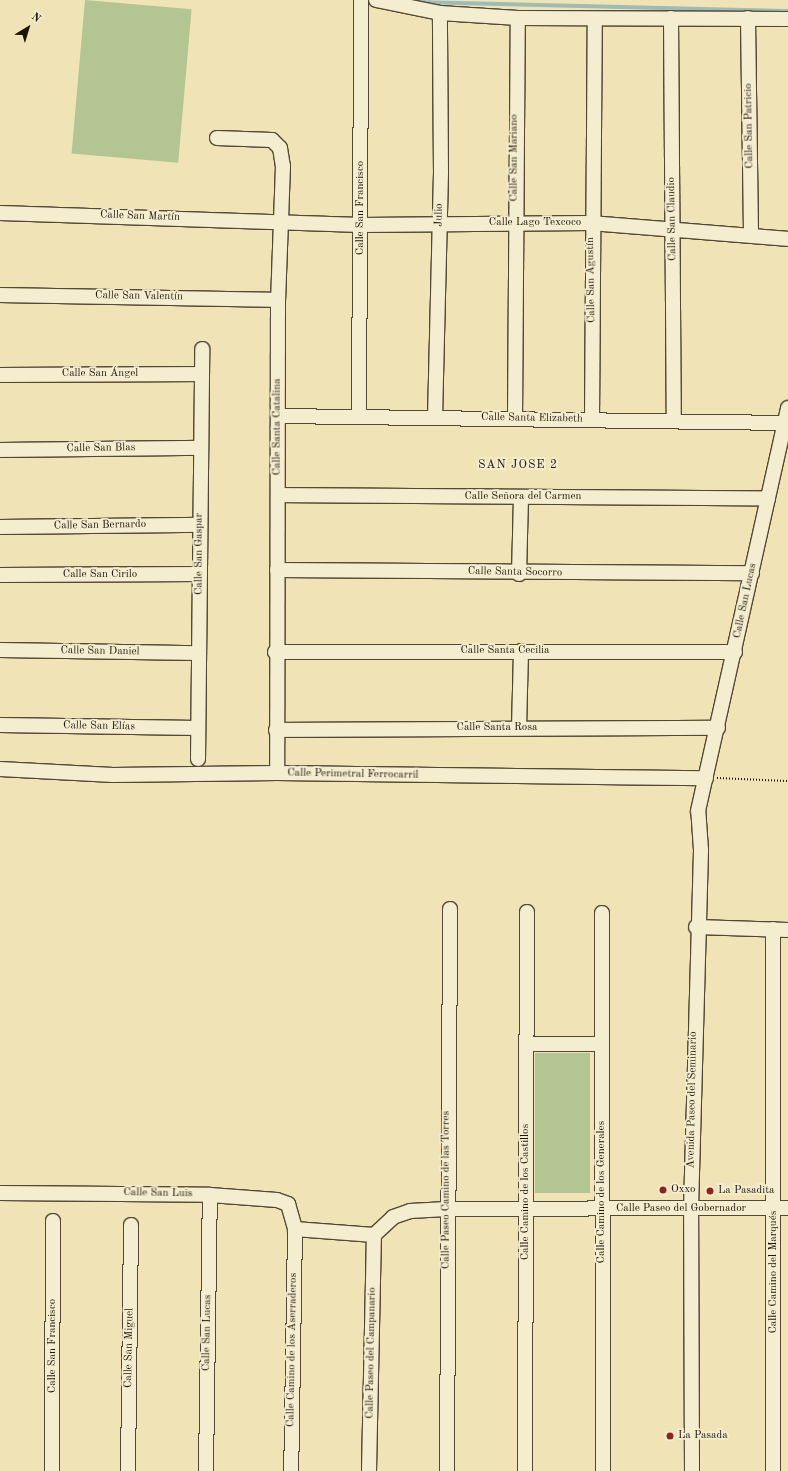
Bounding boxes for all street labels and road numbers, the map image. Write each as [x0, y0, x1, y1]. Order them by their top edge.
street label: Calle San Patricio [743, 83, 757, 169]
street label: Calle San Mariano [508, 114, 522, 202]
street label: Calle San Francisco [354, 161, 368, 255]
street label: Calle San Claudio [666, 177, 680, 261]
street label: Julio [433, 203, 447, 227]
street label: Calle San Martín [100, 209, 180, 225]
street label: Calle Lago Texcoco [489, 216, 581, 230]
street label: Calle San Agustín [585, 237, 599, 323]
street label: Calle San Valentín [95, 290, 183, 304]
street label: Calle San Ángel [62, 367, 138, 381]
street label: Calle Santa Catalina [271, 379, 285, 475]
street label: Calle Santa Elizabeth [481, 412, 583, 426]
street label: Calle San Blas [66, 442, 136, 456]
street label: Calle Señora del Carmen [464, 490, 582, 504]
street label: Calle San Gaspar [193, 513, 207, 595]
street label: Calle San Bernardo [54, 519, 146, 533]
street label: Calle San Lucas [732, 562, 760, 640]
street label: Calle Santa Socorro [468, 566, 562, 580]
street label: Calle San Cirilo [63, 568, 137, 582]
street label: Calle Santa Cecilia [460, 644, 550, 658]
street label: Calle San Daniel [60, 645, 140, 659]
street label: Calle San Elías [63, 720, 135, 734]
street label: Calle Santa Rosa [457, 721, 537, 735]
street label: Calle Perimetral Ferrocarril [287, 767, 419, 783]
street label: Avenida Paseo del Seminario [685, 1032, 701, 1168]
street label: Calle Paseo Camino de las Torres [440, 1111, 454, 1269]
street label: Calle Camino de los Generales [595, 1121, 609, 1263]
street label: Calle Camino de los Castillos [519, 1124, 533, 1260]
street label: Calle San Luis [123, 1187, 193, 1201]
street label: Calle Paseo del Gobernador [616, 1202, 746, 1216]
street label: Calle Camino del Marqués [767, 1210, 781, 1334]
street label: Calle Camino de los Aserraderos [285, 1273, 301, 1427]
street label: Calle Paseo del Campanario [364, 1287, 380, 1419]
street label: Calle San Lucas [201, 1295, 215, 1371]
street label: Calle San Francisco [46, 1299, 60, 1393]
street label: Calle San Miguel [123, 1308, 137, 1388]

